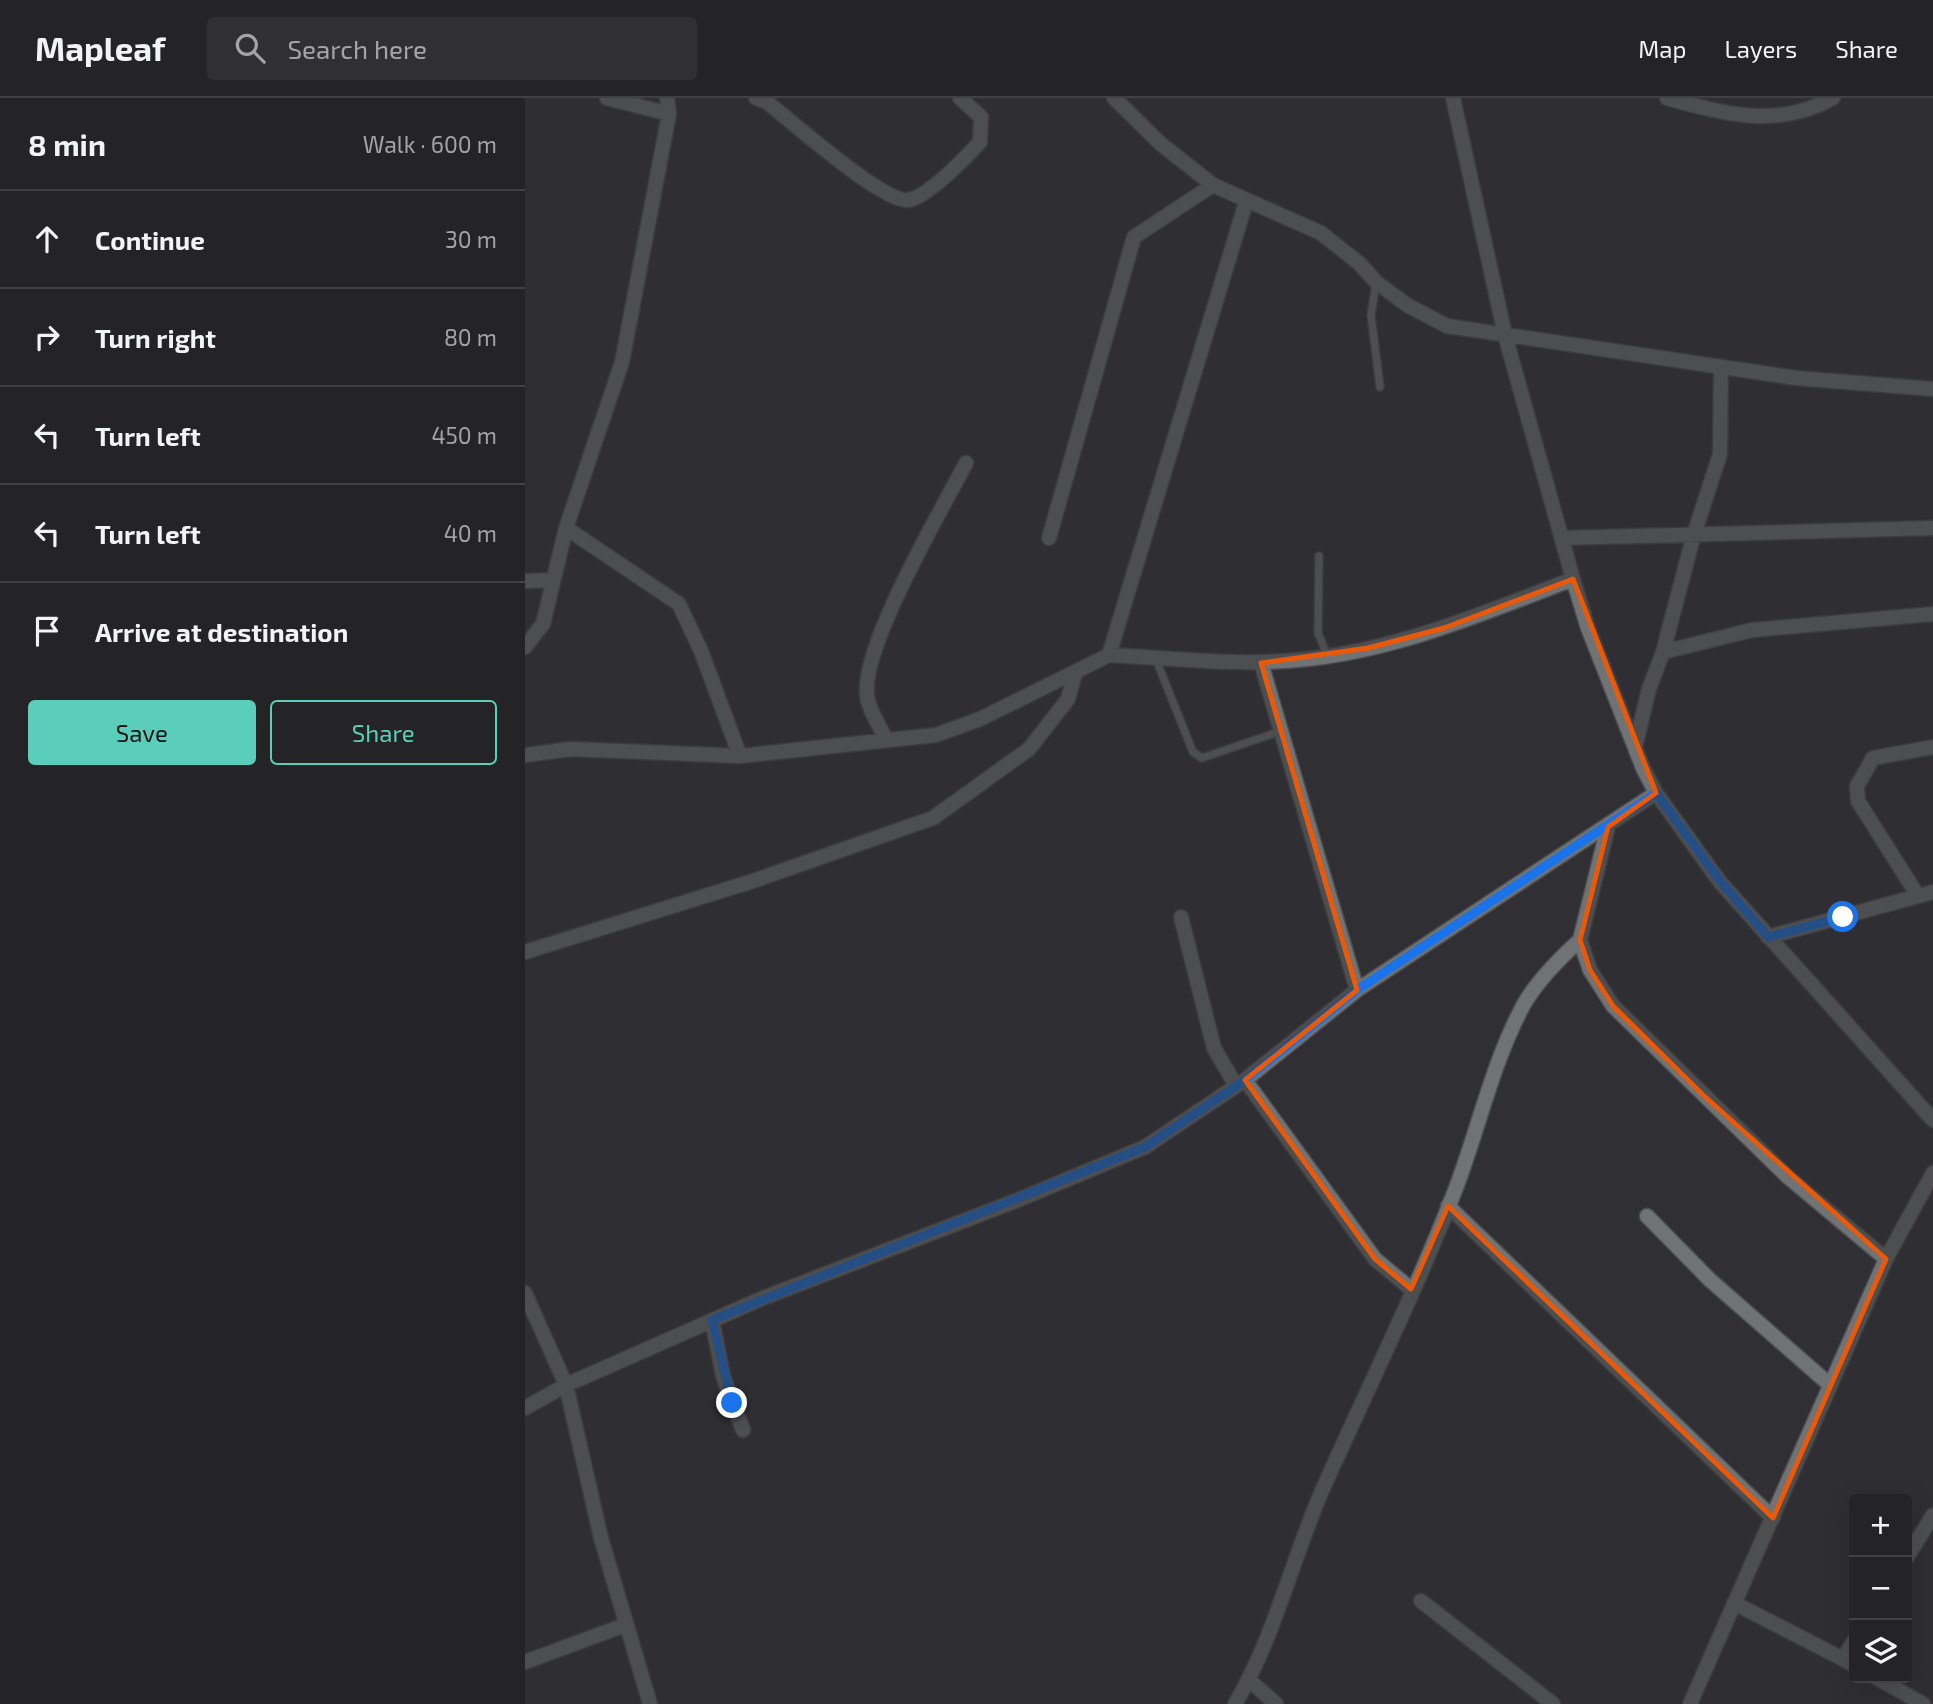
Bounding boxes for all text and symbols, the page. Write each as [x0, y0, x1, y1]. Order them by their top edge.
search box [207, 17, 697, 80]
text: Mapleaf [35, 28, 165, 68]
icon: search [231, 29, 269, 67]
text: Search here [287, 33, 427, 64]
text: Map [1638, 34, 1686, 63]
text: Layers [1724, 34, 1797, 63]
text: Share [1835, 34, 1898, 63]
text: 8 min [28, 126, 106, 162]
text: Walk · 600 m [363, 130, 497, 158]
icon: ahead [28, 220, 66, 258]
text: Continue [95, 224, 205, 255]
text: 30 m [445, 225, 497, 253]
icon: right [28, 318, 66, 356]
text: Turn right [95, 322, 216, 353]
text: 80 m [444, 323, 497, 351]
icon: left [28, 416, 66, 454]
text: Turn left [95, 420, 201, 451]
text: 450 m [431, 421, 497, 449]
icon: left [28, 514, 66, 552]
text: Turn left [95, 518, 201, 549]
text: 40 m [444, 519, 497, 547]
icon: arrive [28, 612, 66, 650]
text: Arrive at destination [95, 616, 348, 647]
button: Save [28, 700, 256, 765]
button: Share [270, 700, 497, 765]
route start [1827, 901, 1858, 932]
route end [716, 1387, 747, 1418]
map controls [1849, 1494, 1912, 1683]
button: + [1849, 1494, 1912, 1557]
button: − [1849, 1557, 1912, 1620]
button: layers [1849, 1620, 1912, 1683]

